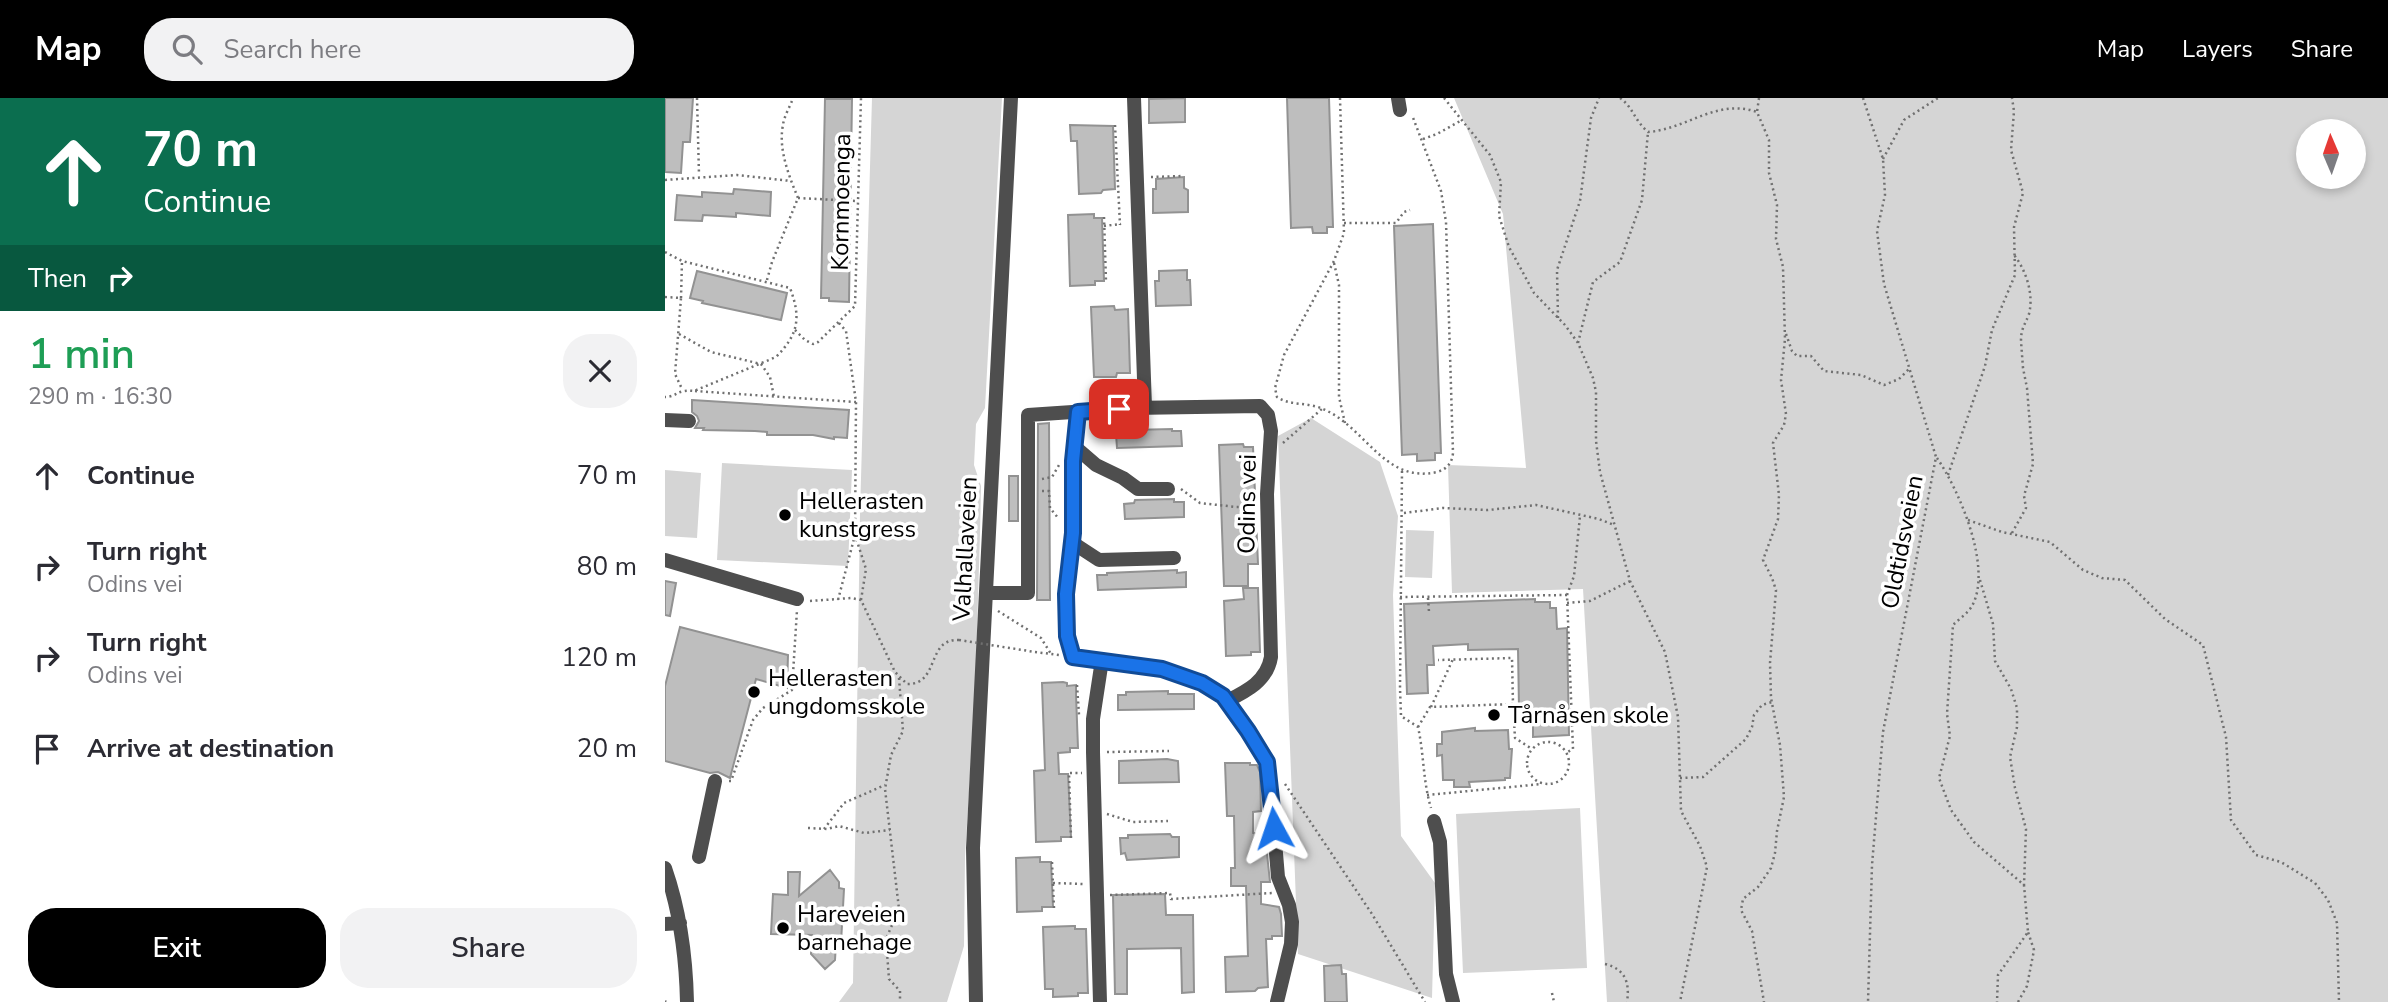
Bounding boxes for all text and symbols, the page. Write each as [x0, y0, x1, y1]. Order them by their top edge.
search box [144, 18, 634, 81]
text: Map [35, 27, 102, 72]
icon: search [168, 30, 206, 68]
text: Search here [224, 32, 361, 67]
text: Map [2097, 33, 2144, 65]
text: Layers [2182, 33, 2253, 65]
text: Share [2291, 33, 2353, 65]
text: 70 m [143, 116, 258, 183]
north arrow [2296, 119, 2366, 189]
map controls [2296, 119, 2366, 189]
icon: ahead [28, 126, 119, 217]
street label: Kornmoenga [824, 133, 858, 271]
text: Continue [143, 180, 271, 223]
icon: right [101, 259, 139, 297]
text: Then [28, 261, 87, 296]
text: 1 min [28, 326, 135, 383]
button: close [563, 334, 637, 408]
pin [1089, 379, 1149, 439]
text: 290 m · 16:30 [28, 381, 173, 412]
icon: arrive [1100, 390, 1138, 428]
street label: Odins vei [1230, 454, 1264, 554]
icon: ahead [28, 457, 66, 495]
text: Continue [87, 458, 195, 493]
text: 70 m [577, 458, 637, 493]
street label: Oldtidsveien [1873, 472, 1931, 612]
street label: Valhallaveien [945, 476, 985, 623]
place label: Hellerasten kunstgress [799, 485, 924, 545]
marker: Hellerasten kunstgress [777, 507, 793, 523]
text: Turn right [87, 534, 206, 569]
icon: right [28, 548, 66, 586]
text: 80 m [577, 549, 637, 584]
text: Odins vei [87, 569, 183, 600]
text: Turn right [87, 625, 206, 660]
icon: right [28, 639, 66, 677]
text: 120 m [561, 640, 637, 675]
text: Odins vei [87, 660, 183, 691]
place label: Hellerasten ungdomsskole [768, 662, 925, 722]
marker: Hellerasten ungdomsskole [746, 684, 762, 700]
place label: Tårnåsen skole [1508, 699, 1669, 731]
marker: Tårnåsen skole [1486, 707, 1502, 723]
icon: arrive [28, 730, 66, 768]
text: Arrive at destination [87, 731, 334, 766]
text: 20 m [577, 731, 637, 766]
position arrow [1237, 791, 1311, 865]
place label: Hareveien barnehage [797, 898, 912, 958]
button: Exit [28, 908, 326, 988]
button: Share [340, 908, 637, 988]
marker: Hareveien barnehage [775, 920, 791, 936]

